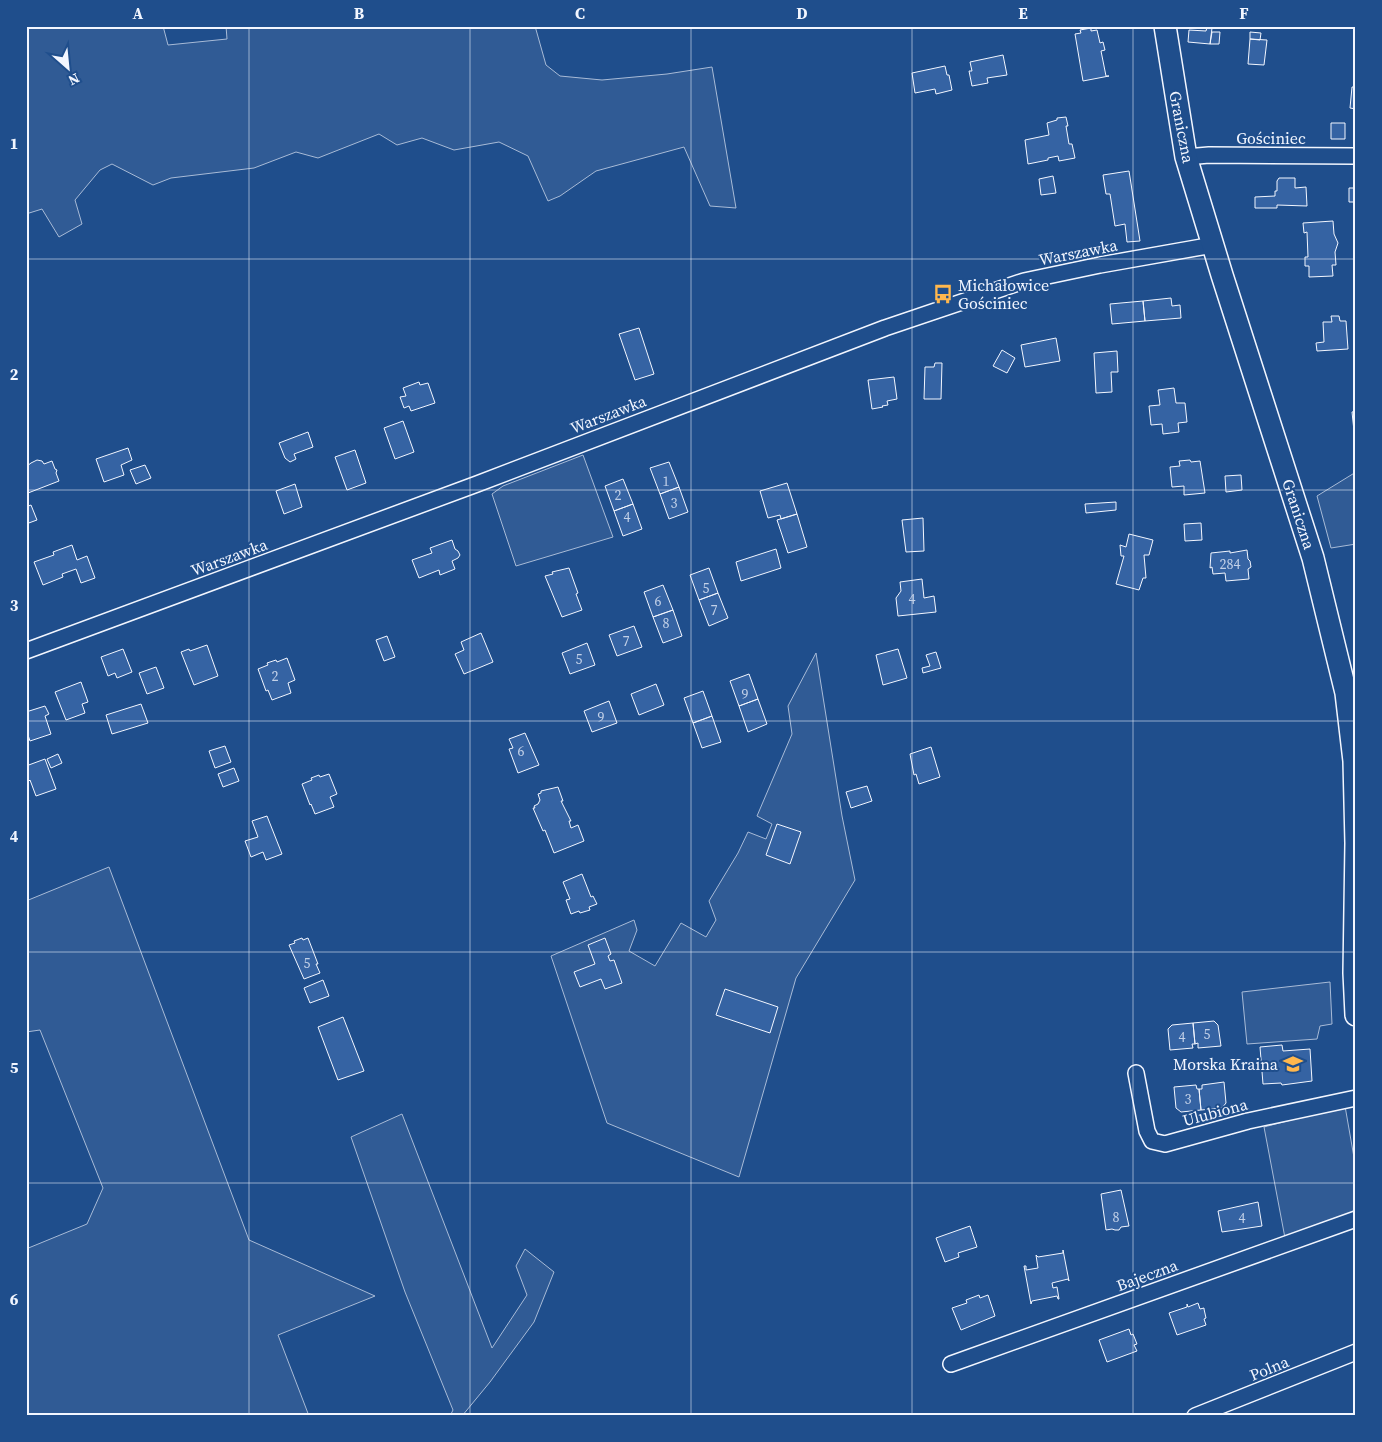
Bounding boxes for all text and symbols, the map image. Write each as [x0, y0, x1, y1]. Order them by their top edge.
text: A [133, 2, 144, 24]
text: B [354, 2, 365, 24]
text: C [575, 2, 585, 24]
text: D [796, 2, 808, 24]
text: E [1018, 2, 1028, 24]
text: F [1239, 2, 1249, 24]
north arrow [42, 42, 92, 92]
text: N [65, 68, 83, 91]
street label: Graniczna [1164, 89, 1200, 166]
street label: Gościniec [1236, 127, 1306, 149]
text: 1 [10, 132, 18, 154]
street label: Warszawka [1037, 233, 1120, 270]
place label: Michałowice Gościniec [958, 274, 1049, 314]
bus stop icon: Michałowice Gościniec [932, 283, 954, 305]
text: 2 [10, 363, 19, 385]
street label: Warszawka [567, 389, 650, 439]
house number: 1 [663, 471, 670, 491]
street label: Graniczna [1277, 476, 1321, 553]
house number: 2 [615, 485, 622, 505]
house number: 3 [671, 493, 678, 513]
house number: 4 [624, 507, 631, 527]
street label: Warszawka [188, 533, 271, 581]
house number: 284 [1220, 554, 1241, 574]
house number: 5 [703, 578, 710, 598]
house number: 4 [909, 589, 916, 609]
house number: 6 [655, 591, 662, 611]
text: 3 [10, 594, 19, 616]
house number: 7 [711, 600, 718, 620]
house number: 8 [663, 613, 670, 633]
house number: 7 [623, 631, 630, 651]
house number: 5 [576, 649, 583, 669]
house number: 2 [272, 666, 279, 686]
house number: 9 [742, 684, 749, 704]
house number: 9 [598, 707, 605, 727]
house number: 6 [518, 741, 525, 761]
text: 4 [10, 825, 19, 847]
house number: 5 [304, 953, 311, 973]
house number: 5 [1204, 1024, 1211, 1044]
house number: 4 [1179, 1027, 1186, 1047]
place label: Morska Kraina [1173, 1053, 1279, 1075]
school or university icon: Morska Kraina [1282, 1053, 1304, 1075]
text: 5 [10, 1056, 19, 1078]
house number: 3 [1185, 1089, 1192, 1109]
street label: Ulubiona [1180, 1093, 1251, 1131]
house number: 8 [1113, 1207, 1120, 1227]
house number: 4 [1239, 1208, 1246, 1228]
street label: Bajeczna [1113, 1253, 1182, 1296]
text: 6 [10, 1288, 19, 1310]
street label: Polna [1246, 1350, 1293, 1386]

